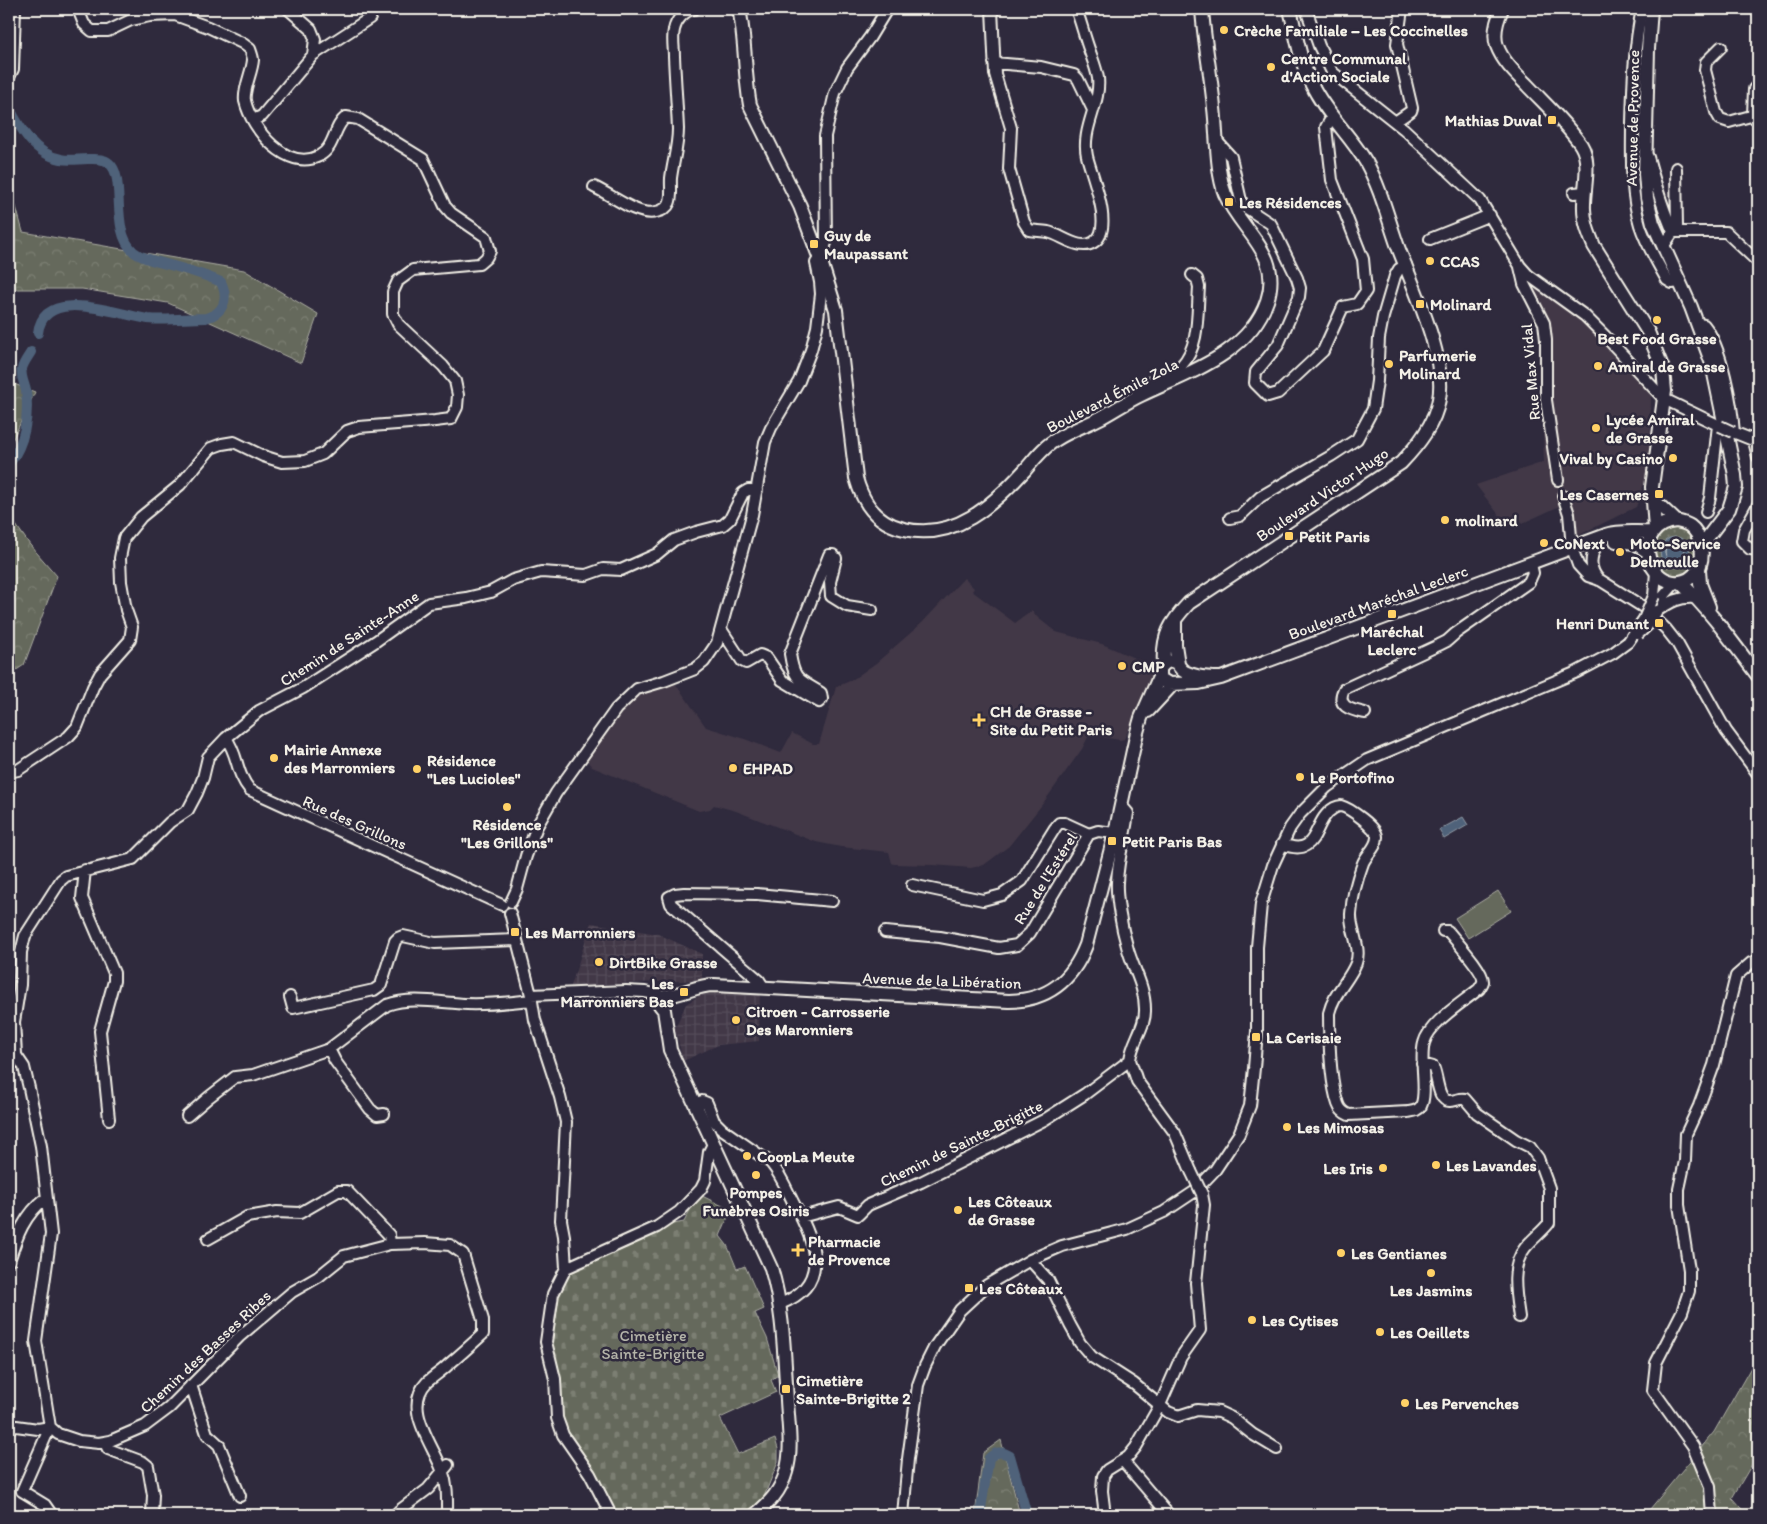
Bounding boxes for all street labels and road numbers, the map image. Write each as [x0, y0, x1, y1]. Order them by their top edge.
street label: Avenue de Provence [1622, 50, 1643, 186]
street label: Rue Max Vidal [1517, 322, 1544, 421]
street label: Boulevard Émile Zola [1043, 354, 1181, 437]
street label: Boulevard Victor Hugo [1253, 443, 1392, 546]
street label: Boulevard Maréchal Leclerc [1285, 561, 1471, 643]
street label: Chemin de Sainte-Anne [276, 586, 422, 690]
street label: Rue des Grillons [300, 791, 410, 854]
street label: Rue de l'Estérel [1009, 828, 1082, 928]
street label: Avenue de la Libération [862, 968, 1022, 993]
street label: Chemin de Sainte-Brigitte [877, 1096, 1046, 1191]
street label: Chemin des Basses Ribes [136, 1286, 275, 1417]

